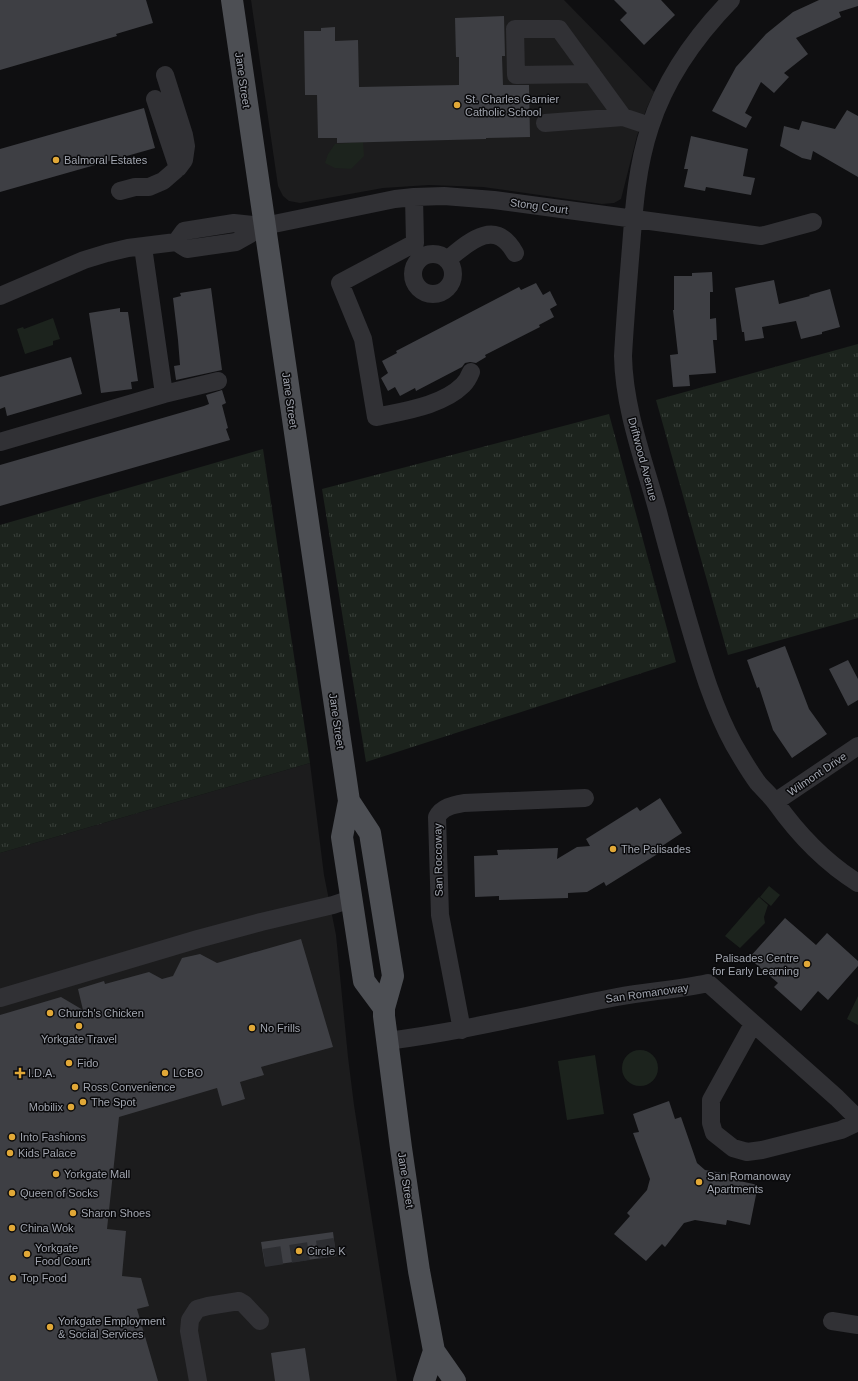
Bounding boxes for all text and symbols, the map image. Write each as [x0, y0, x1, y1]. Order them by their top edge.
street label: Jane Street [233, 51, 253, 109]
place label: St. Charles Garnier Catholic School [465, 93, 559, 118]
marker: St. Charles Garnier Catholic School [452, 100, 462, 110]
place label: Balmoral Estates [64, 154, 148, 166]
marker: Balmoral Estates [51, 155, 61, 165]
street label: Stong Court [509, 196, 569, 216]
street label: Jane Street [280, 371, 300, 429]
street label: Driftwood Avenue [626, 416, 660, 502]
street label: Jane Street [327, 692, 347, 750]
street label: Wilmont Drive [785, 750, 849, 798]
street label: San Roccoway [431, 823, 445, 897]
place label: The Palisades [621, 843, 691, 855]
marker: The Palisades [608, 844, 618, 854]
place label: Palisades Centre for Early Learning [712, 952, 799, 977]
marker: Palisades Centre for Early Learning [802, 959, 812, 969]
street label: San Romanoway [605, 981, 690, 1005]
place label: Church's Chicken [58, 1007, 144, 1019]
marker: Church's Chicken [45, 1008, 55, 1018]
marker: Yorkgate Travel [74, 1021, 84, 1031]
place label: No Frills [260, 1022, 301, 1034]
marker: No Frills [247, 1023, 257, 1033]
place label: Yorkgate Travel [41, 1033, 117, 1045]
place label: Fido [77, 1057, 98, 1069]
marker: Fido [64, 1058, 74, 1068]
place label: I.D.A. [28, 1067, 56, 1079]
place label: LCBO [173, 1067, 203, 1079]
marker: I.D.A. [15, 1068, 25, 1078]
marker: LCBO [160, 1068, 170, 1078]
place label: Ross Convenience [83, 1081, 175, 1093]
marker: Ross Convenience [70, 1082, 80, 1092]
place label: The Spot [91, 1096, 136, 1108]
marker: The Spot [78, 1097, 88, 1107]
place label: Mobilix [29, 1101, 63, 1113]
marker: Mobilix [66, 1102, 76, 1112]
place label: Into Fashions [20, 1131, 87, 1143]
marker: Into Fashions [7, 1132, 17, 1142]
place label: Kids Palace [18, 1147, 76, 1159]
marker: Kids Palace [5, 1148, 15, 1158]
street label: Jane Street [396, 1151, 416, 1209]
place label: Yorkgate Mall [64, 1168, 130, 1180]
marker: Yorkgate Mall [51, 1169, 61, 1179]
place label: San Romanoway Apartments [707, 1170, 791, 1195]
marker: San Romanoway Apartments [694, 1177, 704, 1187]
place label: Queen of Socks [20, 1187, 99, 1199]
marker: Queen of Socks [7, 1188, 17, 1198]
place label: Sharon Shoes [81, 1207, 151, 1219]
marker: Sharon Shoes [68, 1208, 78, 1218]
place label: China Wok [20, 1222, 74, 1234]
marker: China Wok [7, 1223, 17, 1233]
place label: Yorkgate Food Court [35, 1242, 90, 1267]
place label: Circle K [307, 1245, 346, 1257]
marker: Circle K [294, 1246, 304, 1256]
marker: Yorkgate Food Court [22, 1249, 32, 1259]
place label: Top Food [21, 1272, 67, 1284]
marker: Top Food [8, 1273, 18, 1283]
place label: Yorkgate Employment & Social Services [58, 1315, 165, 1340]
marker: Yorkgate Employment & Social Services [45, 1322, 55, 1332]

